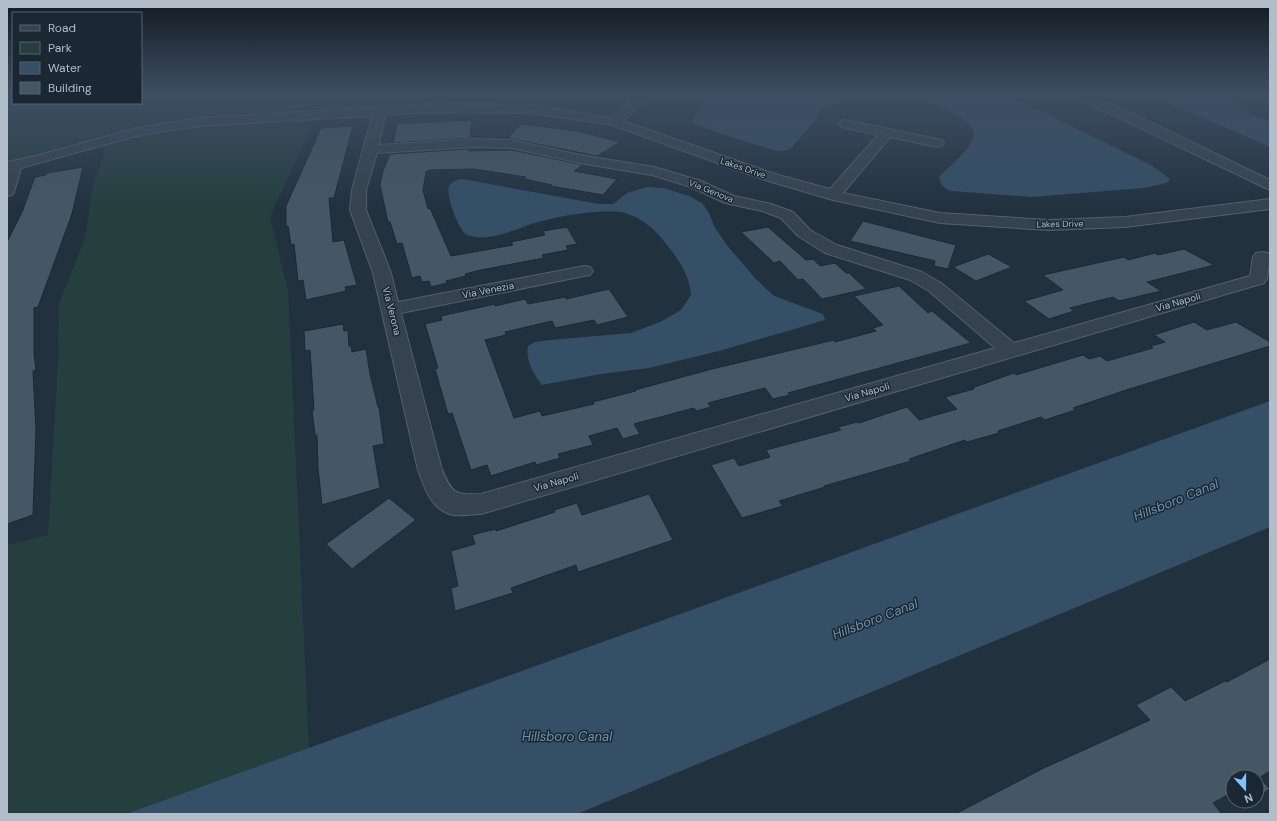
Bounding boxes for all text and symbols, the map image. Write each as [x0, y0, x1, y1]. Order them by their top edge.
legend [12, 12, 142, 104]
text: Road [48, 20, 76, 36]
text: Park [48, 40, 72, 56]
text: Water [48, 60, 82, 76]
text: Building [48, 80, 92, 96]
street label: Lakes Drive [719, 155, 767, 181]
street label: Via Genova [687, 177, 735, 205]
street label: Lakes Drive [1036, 218, 1084, 230]
street label: Via Venezia [461, 279, 515, 301]
street label: Via Verona [380, 285, 404, 337]
street label: Via Napoli [1154, 289, 1202, 315]
street label: Via Napoli [843, 379, 891, 405]
street label: Via Napoli [532, 469, 580, 495]
water label: Hillsboro Canal [1131, 475, 1222, 525]
water label: Hillsboro Canal [830, 595, 921, 643]
water label: Hillsboro Canal [522, 728, 613, 745]
north arrow [1225, 769, 1265, 809]
text: N [1242, 790, 1255, 806]

